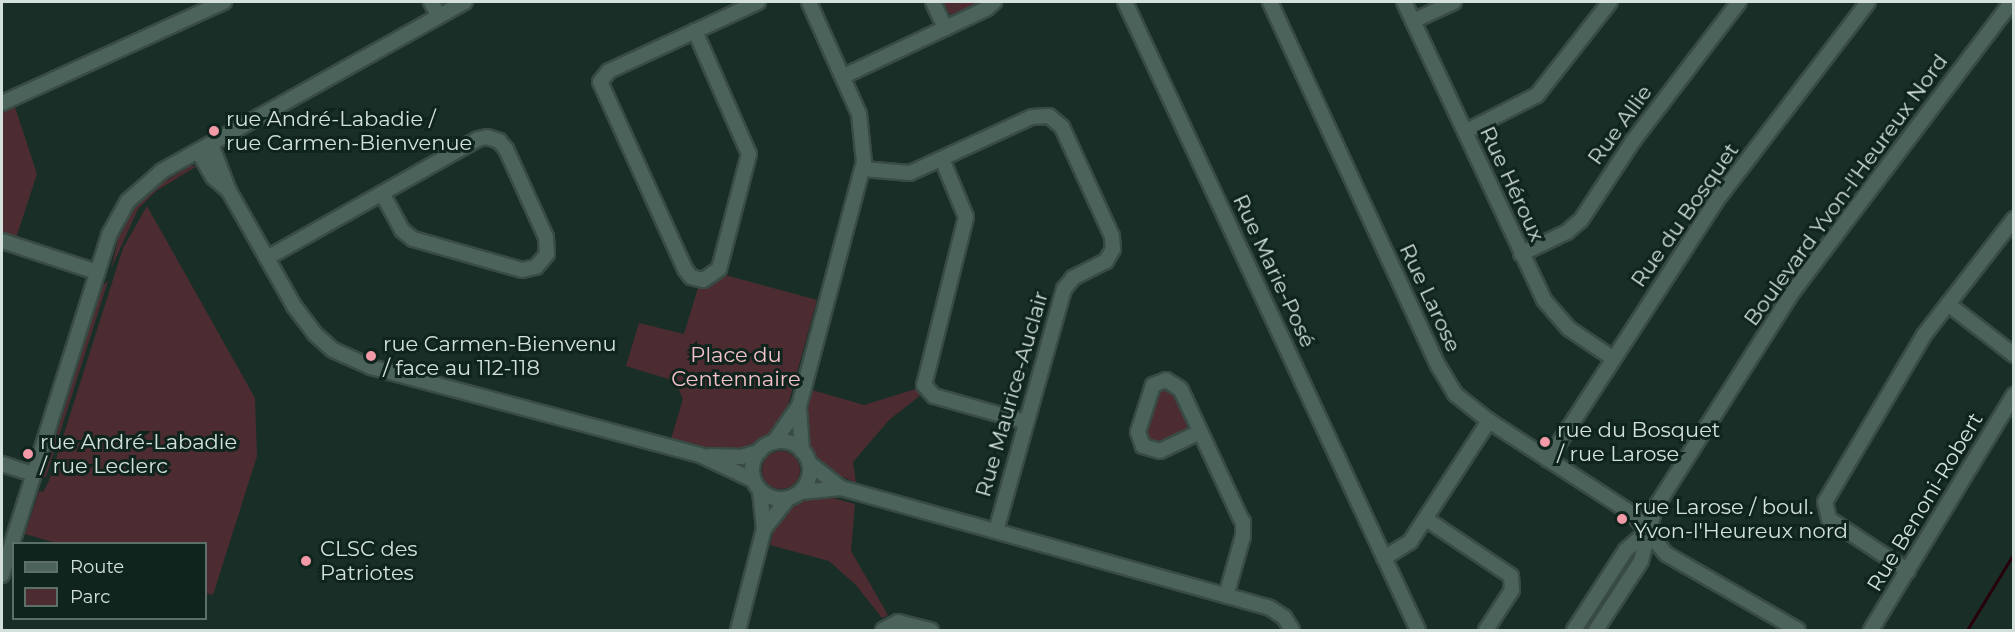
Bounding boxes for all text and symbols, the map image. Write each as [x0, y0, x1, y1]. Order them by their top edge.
street label: Boulevard Yvon-l'Heureux Nord [1739, 49, 1953, 331]
street label: Rue Allie [1583, 80, 1657, 170]
place label: rue André-Labadie / rue Carmen-Bienvenue [226, 106, 472, 156]
street label: Rue Héroux [1474, 123, 1550, 245]
marker: rue André-Labadie / rue Carmen-Bienvenue [207, 124, 221, 138]
street label: Rue du Bosquet [1626, 138, 1744, 292]
street label: Rue Marie-Posé [1228, 191, 1320, 351]
street label: Rue Larose [1394, 240, 1466, 356]
street label: Rue Maurice-Auclair [971, 288, 1053, 500]
place label: rue Carmen-Bienvenu / face au 112-118 [383, 331, 616, 381]
park label: Place du Centennaire [671, 342, 801, 392]
marker: rue Carmen-Bienvenu / face au 112-118 [364, 349, 378, 363]
street label: Rue Benoni-Robert [1862, 408, 1988, 596]
place label: rue du Bosquet / rue Larose [1557, 417, 1720, 467]
place label: rue André-Labadie / rue Leclerc [40, 429, 237, 479]
marker: rue du Bosquet / rue Larose [1538, 435, 1552, 449]
marker: rue André-Labadie / rue Leclerc [21, 447, 35, 461]
place label: rue Larose / boul. Yvon-l'Heureux nord [1634, 494, 1848, 544]
marker: rue Larose / boul. Yvon-l'Heureux nord [1615, 512, 1629, 526]
place label: CLSC des Patriotes [320, 536, 418, 586]
legend [12, 542, 207, 620]
marker: CLSC des Patriotes [297, 552, 315, 570]
text: Route [70, 556, 124, 578]
text: Parc [70, 586, 110, 608]

